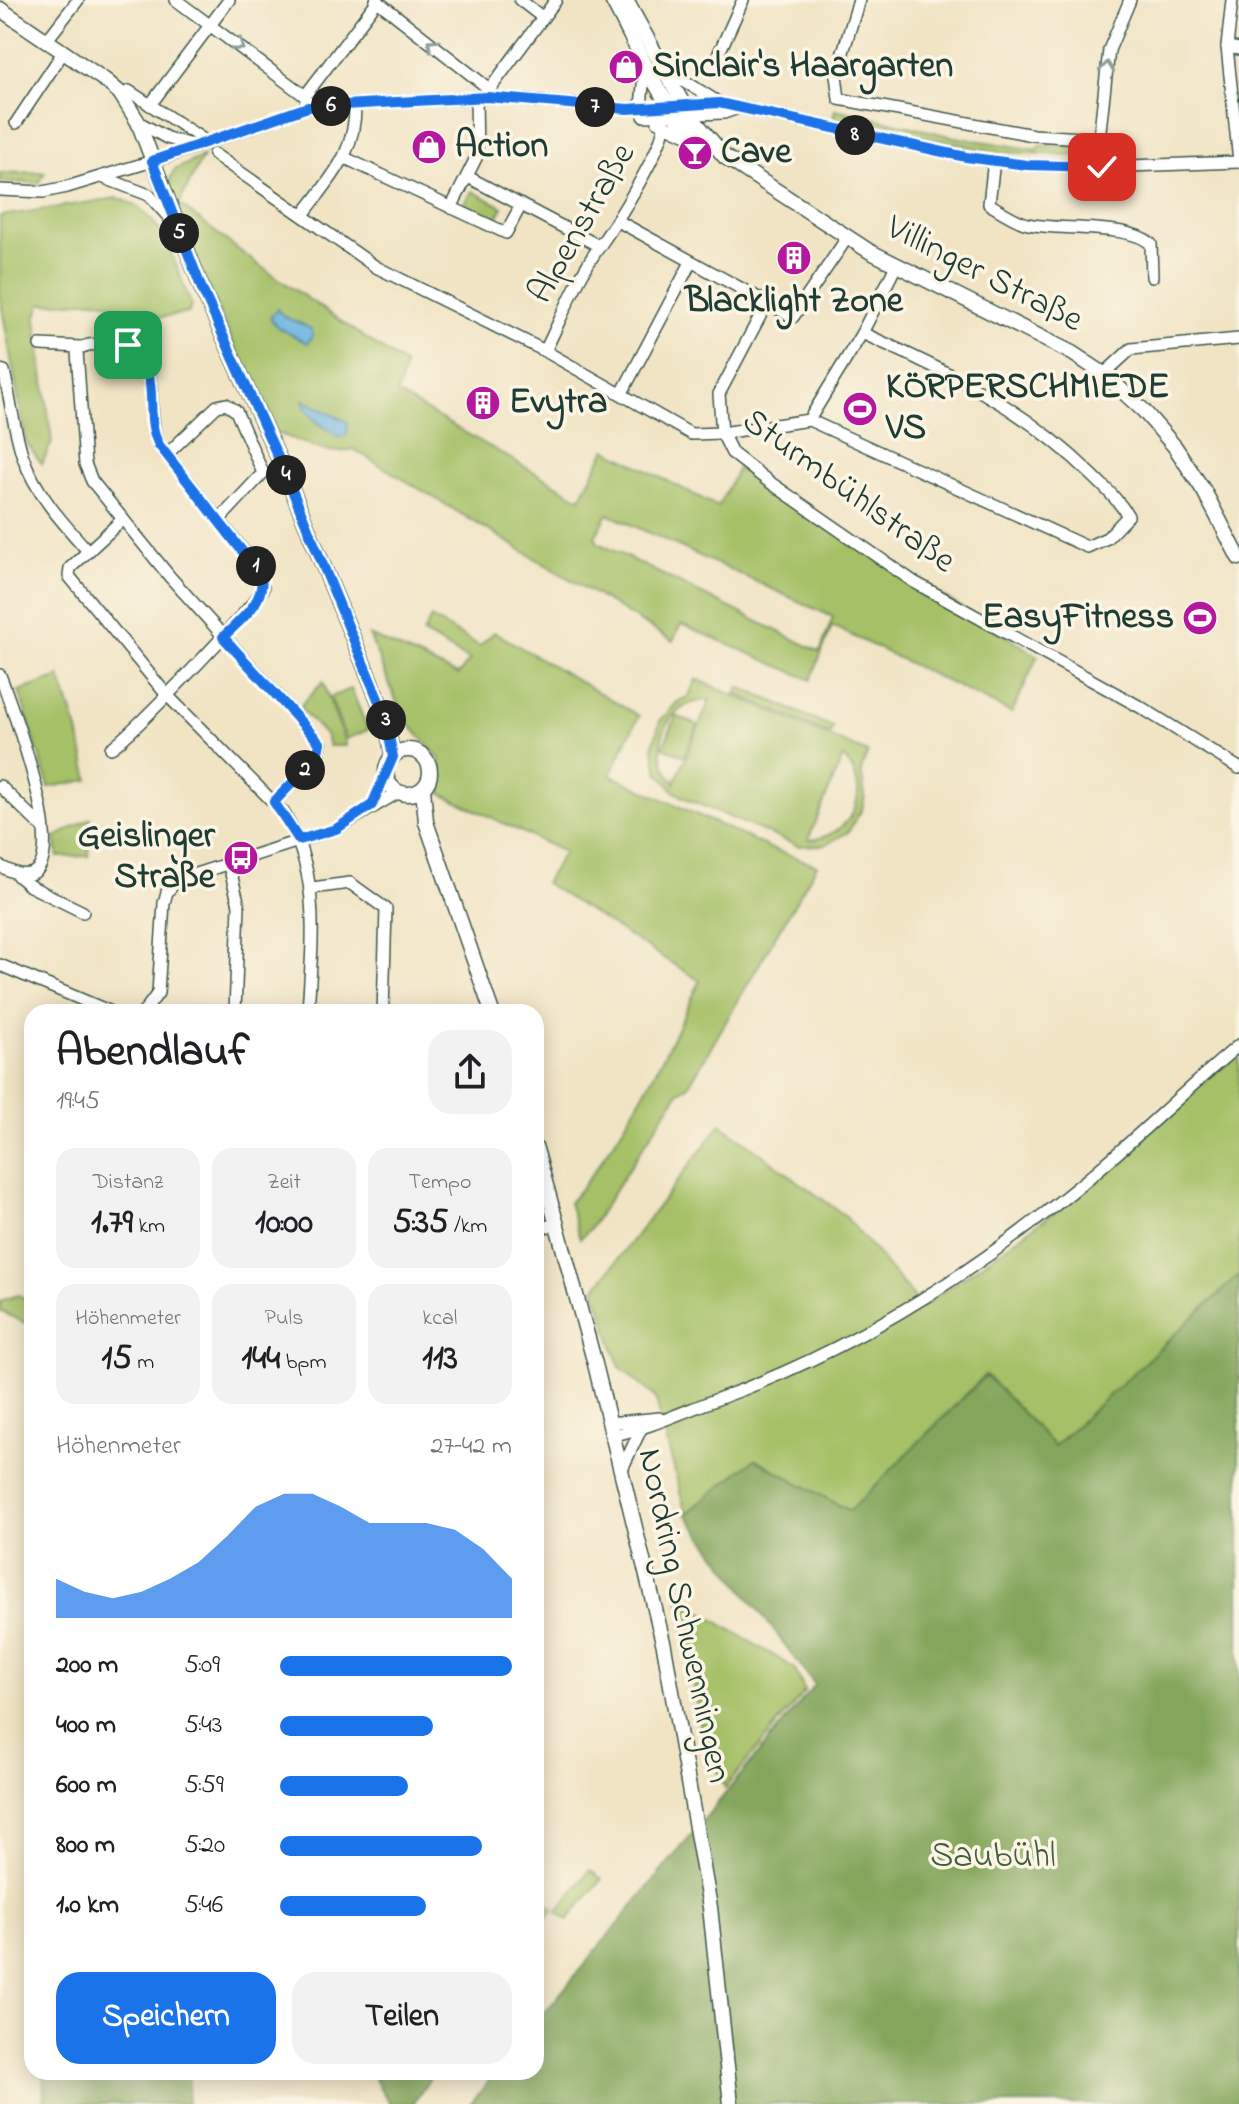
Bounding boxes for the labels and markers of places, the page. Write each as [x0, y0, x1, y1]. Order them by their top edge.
place label: Sinclair's Haargarten [652, 41, 953, 95]
shop icon: Sinclair's Haargarten [607, 48, 645, 86]
pin: 6 [311, 86, 351, 126]
pin: 7 [575, 87, 615, 127]
pin: 8 [835, 115, 875, 155]
place label: Action [455, 121, 548, 174]
place label: Cave [721, 127, 792, 180]
shop icon: Action [410, 128, 448, 166]
pin [1068, 133, 1136, 201]
bar icon: Cave [676, 134, 714, 172]
pin: 5 [159, 213, 199, 253]
building icon: Blacklight Zone [775, 239, 813, 277]
place label: Blacklight Zone [683, 276, 904, 330]
pin [94, 311, 162, 379]
place label: KÖRPERSCHMIEDE VS [885, 362, 1169, 456]
place label: Evytra [509, 377, 607, 430]
building icon: Evytra [464, 384, 502, 422]
sports icon: KÖRPERSCHMIEDE VS [841, 390, 879, 428]
pin: 4 [266, 455, 306, 495]
pin: 1 [236, 546, 276, 586]
place label: EasyFitness [982, 592, 1174, 645]
sports icon: EasyFitness [1181, 599, 1219, 637]
pin: 3 [366, 700, 406, 740]
pin: 2 [285, 750, 325, 790]
place label: Geislinger Straße [78, 811, 216, 905]
bus stop icon: Geislinger Straße [222, 839, 260, 877]

